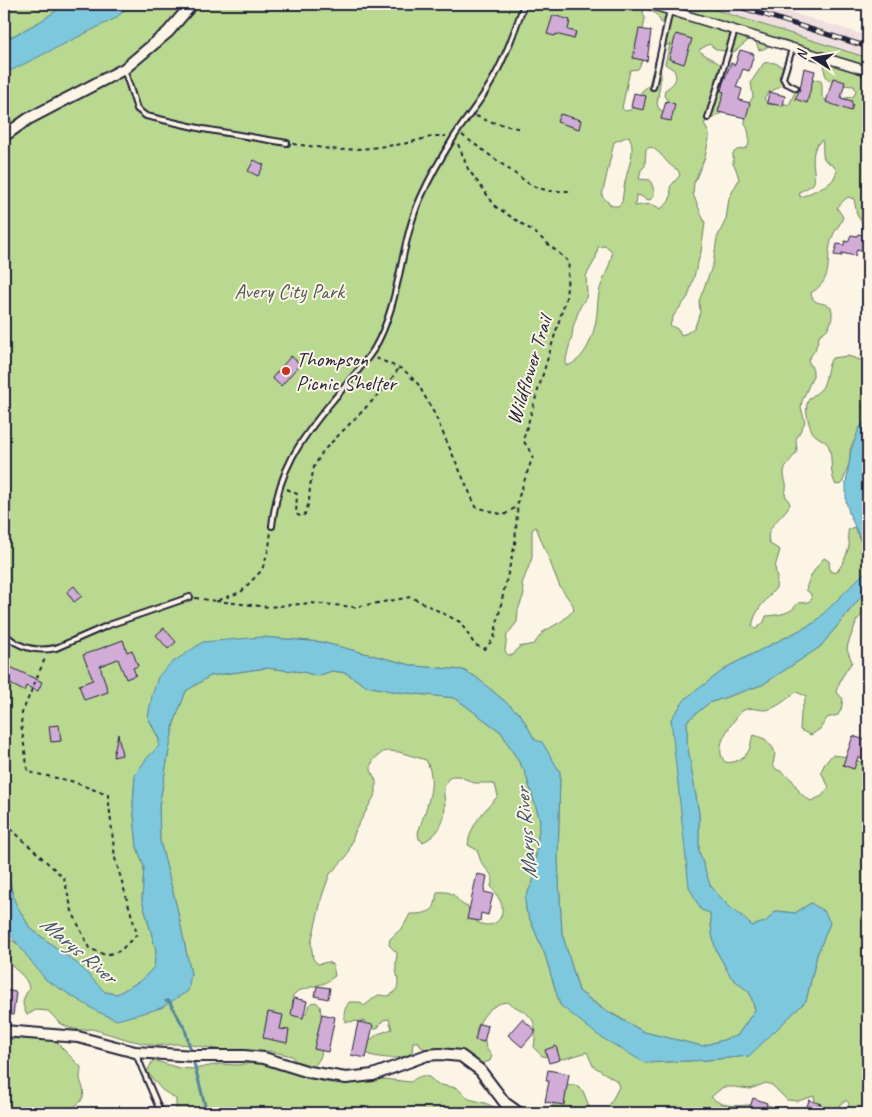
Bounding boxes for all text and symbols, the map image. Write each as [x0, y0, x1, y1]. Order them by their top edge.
north arrow [790, 32, 840, 82]
text: N [793, 47, 811, 61]
park label: Avery City Park [234, 278, 346, 304]
street label: Wildflower Trail [500, 310, 559, 427]
place label: Thompson Picnic Shelter [296, 346, 398, 396]
marker: Thompson Picnic Shelter [280, 365, 292, 377]
water label: Marys River [508, 784, 544, 881]
water label: Marys River [34, 910, 125, 992]

